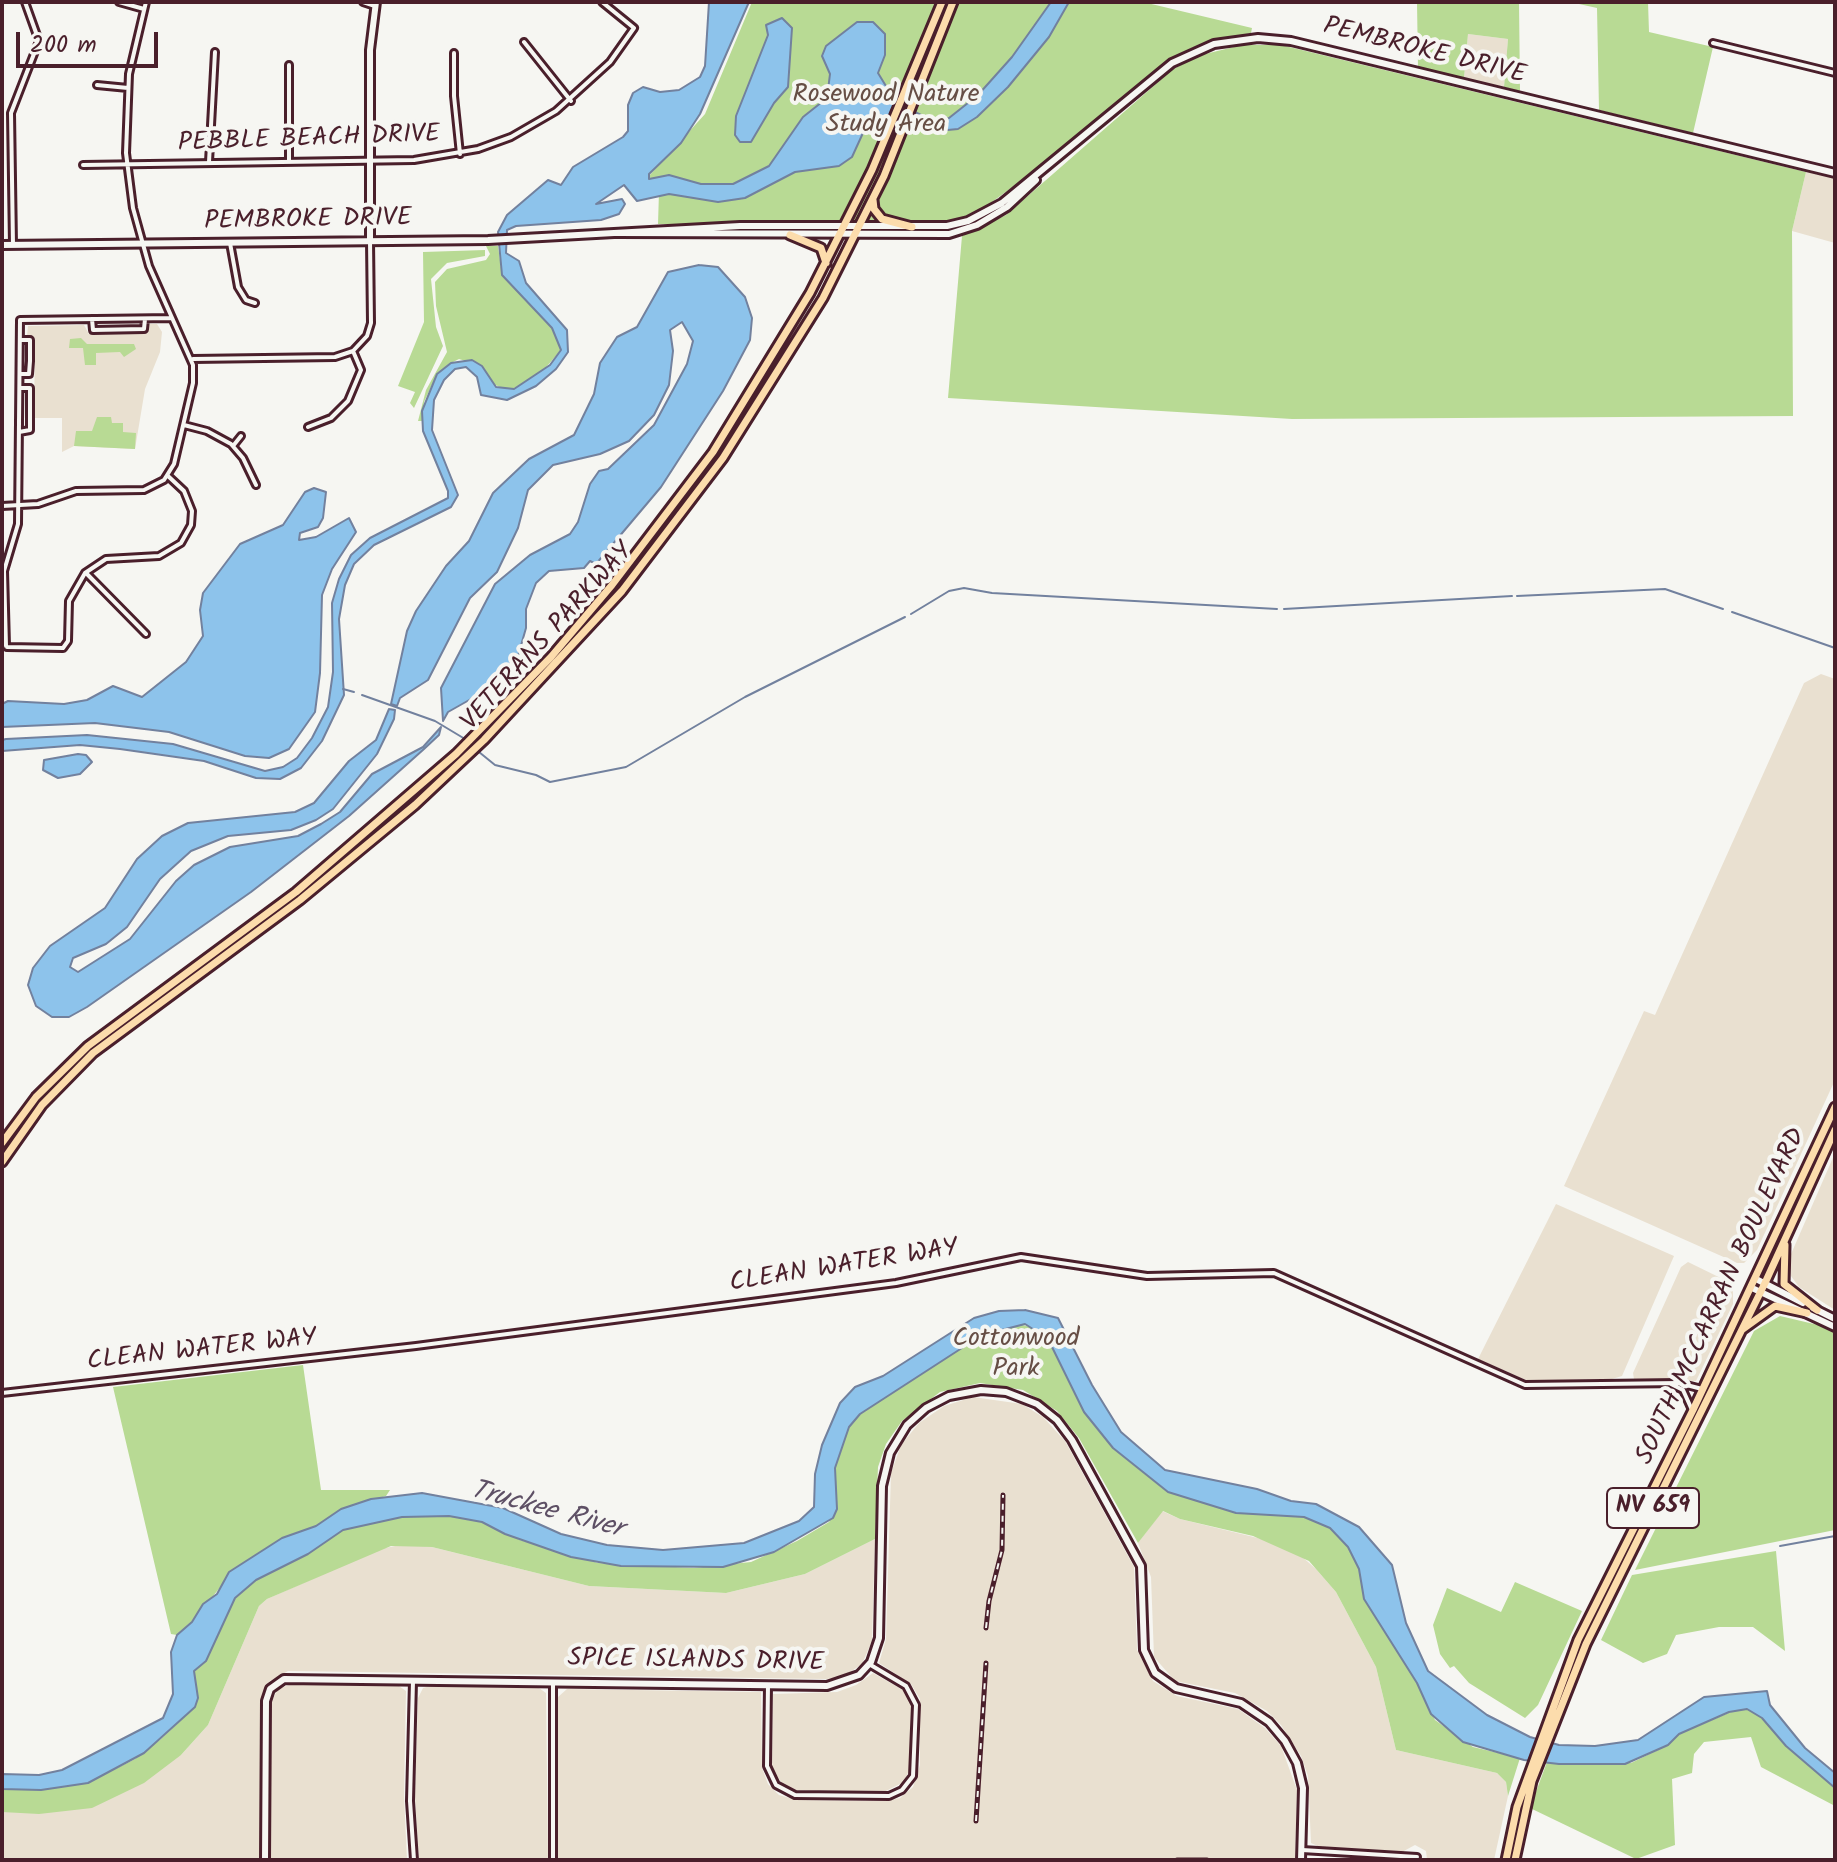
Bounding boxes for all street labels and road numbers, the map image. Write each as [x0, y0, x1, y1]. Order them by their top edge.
street label: PEMBROKE DRIVE [1320, 13, 1528, 93]
street label: PEBBLE BEACH DRIVE [177, 121, 441, 161]
street label: PEMBROKE DRIVE [204, 205, 412, 239]
street label: VETERANS PARKWAY [456, 537, 642, 739]
street label: SOUTH MCCARRAN BOULEVARD [1631, 1124, 1815, 1470]
street label: CLEAN WATER WAY [728, 1235, 960, 1301]
street label: CLEAN WATER WAY [86, 1324, 318, 1380]
road number: NV 659 [1607, 1488, 1699, 1528]
street label: SPICE ISLANDS DRIVE [567, 1645, 825, 1681]

